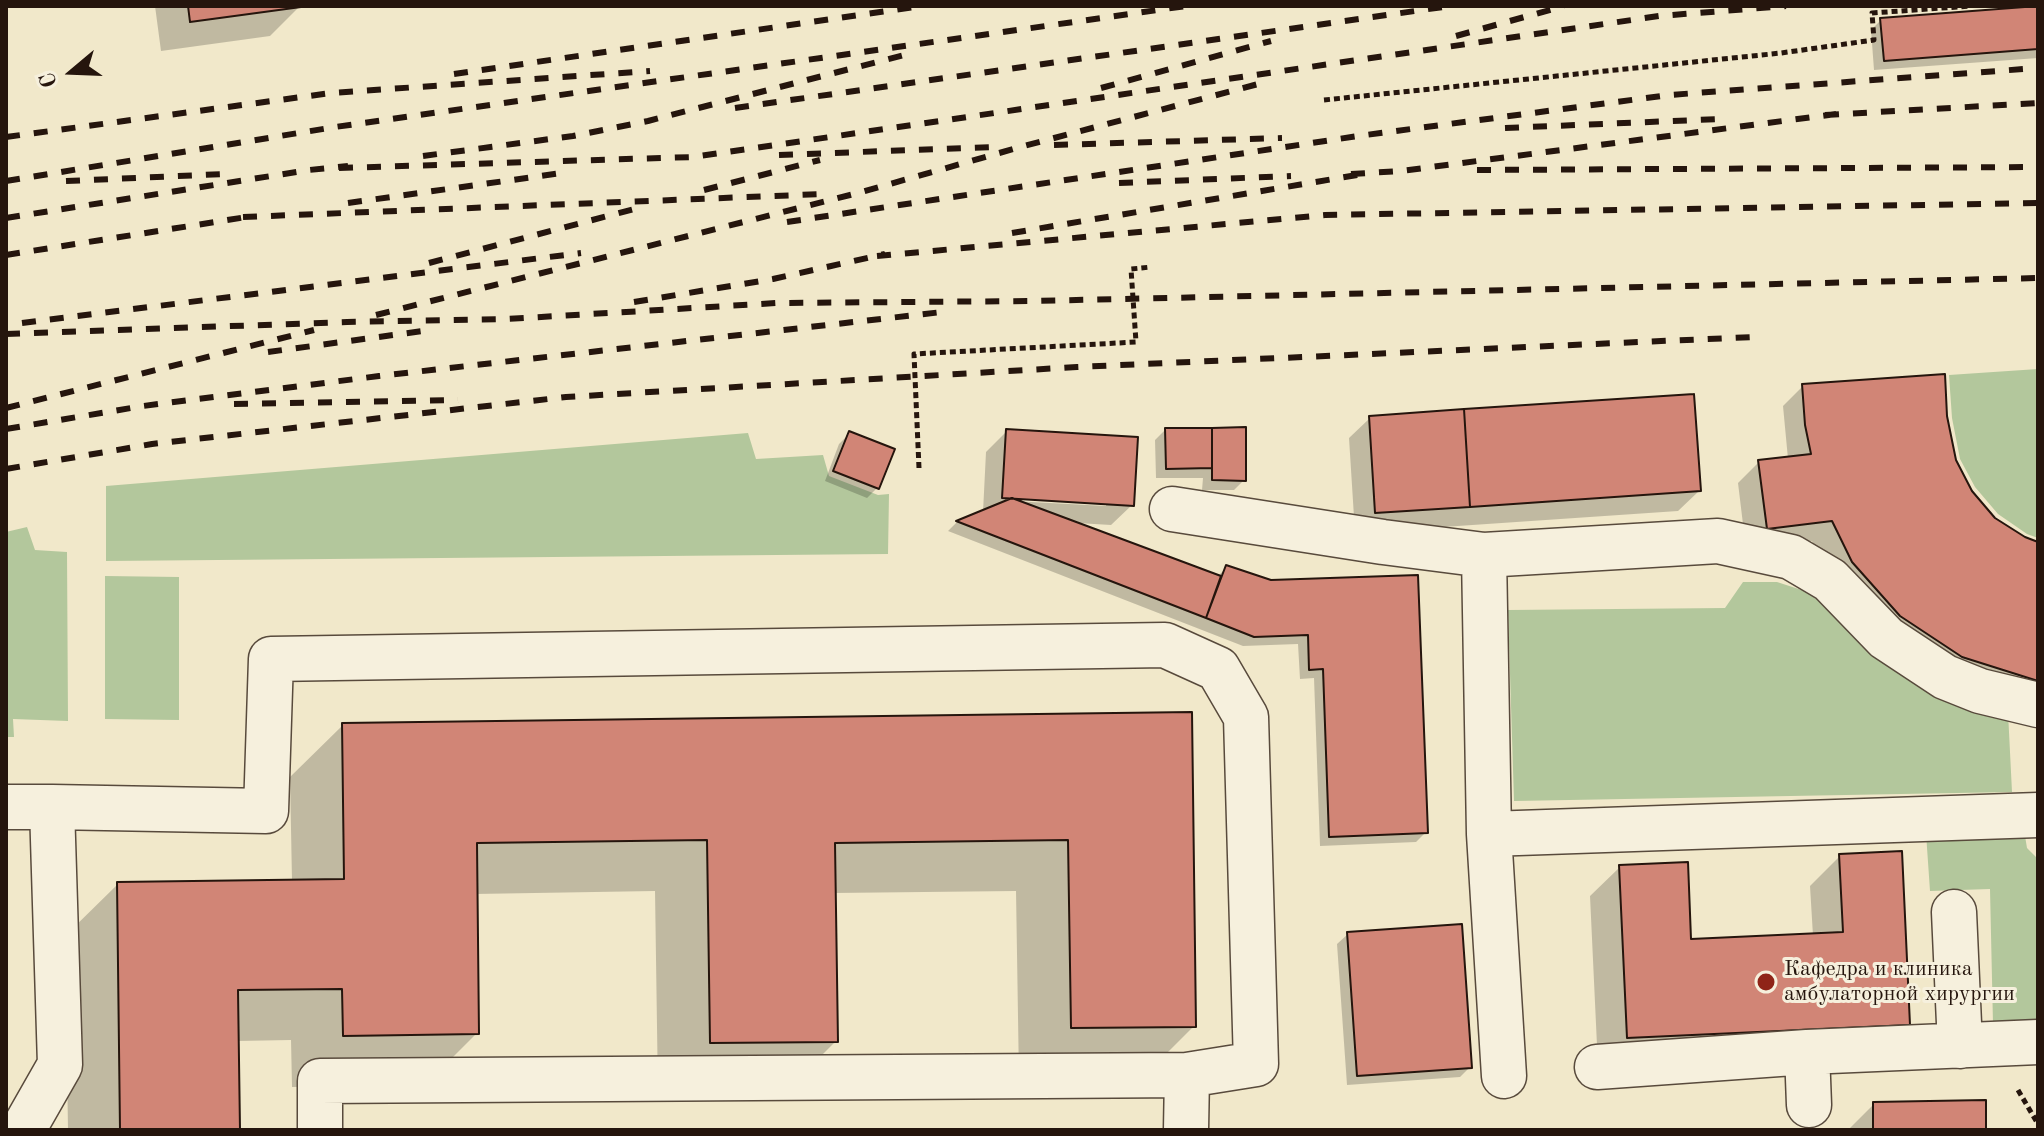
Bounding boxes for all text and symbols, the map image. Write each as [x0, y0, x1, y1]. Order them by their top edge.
north arrow [32, 32, 112, 112]
text: С [37, 69, 62, 90]
place label: Кафедра и клиника амбулаторной хирургии [1784, 956, 2015, 1008]
marker: Кафедра и клиника амбулаторной хирургии [1755, 971, 1777, 993]

